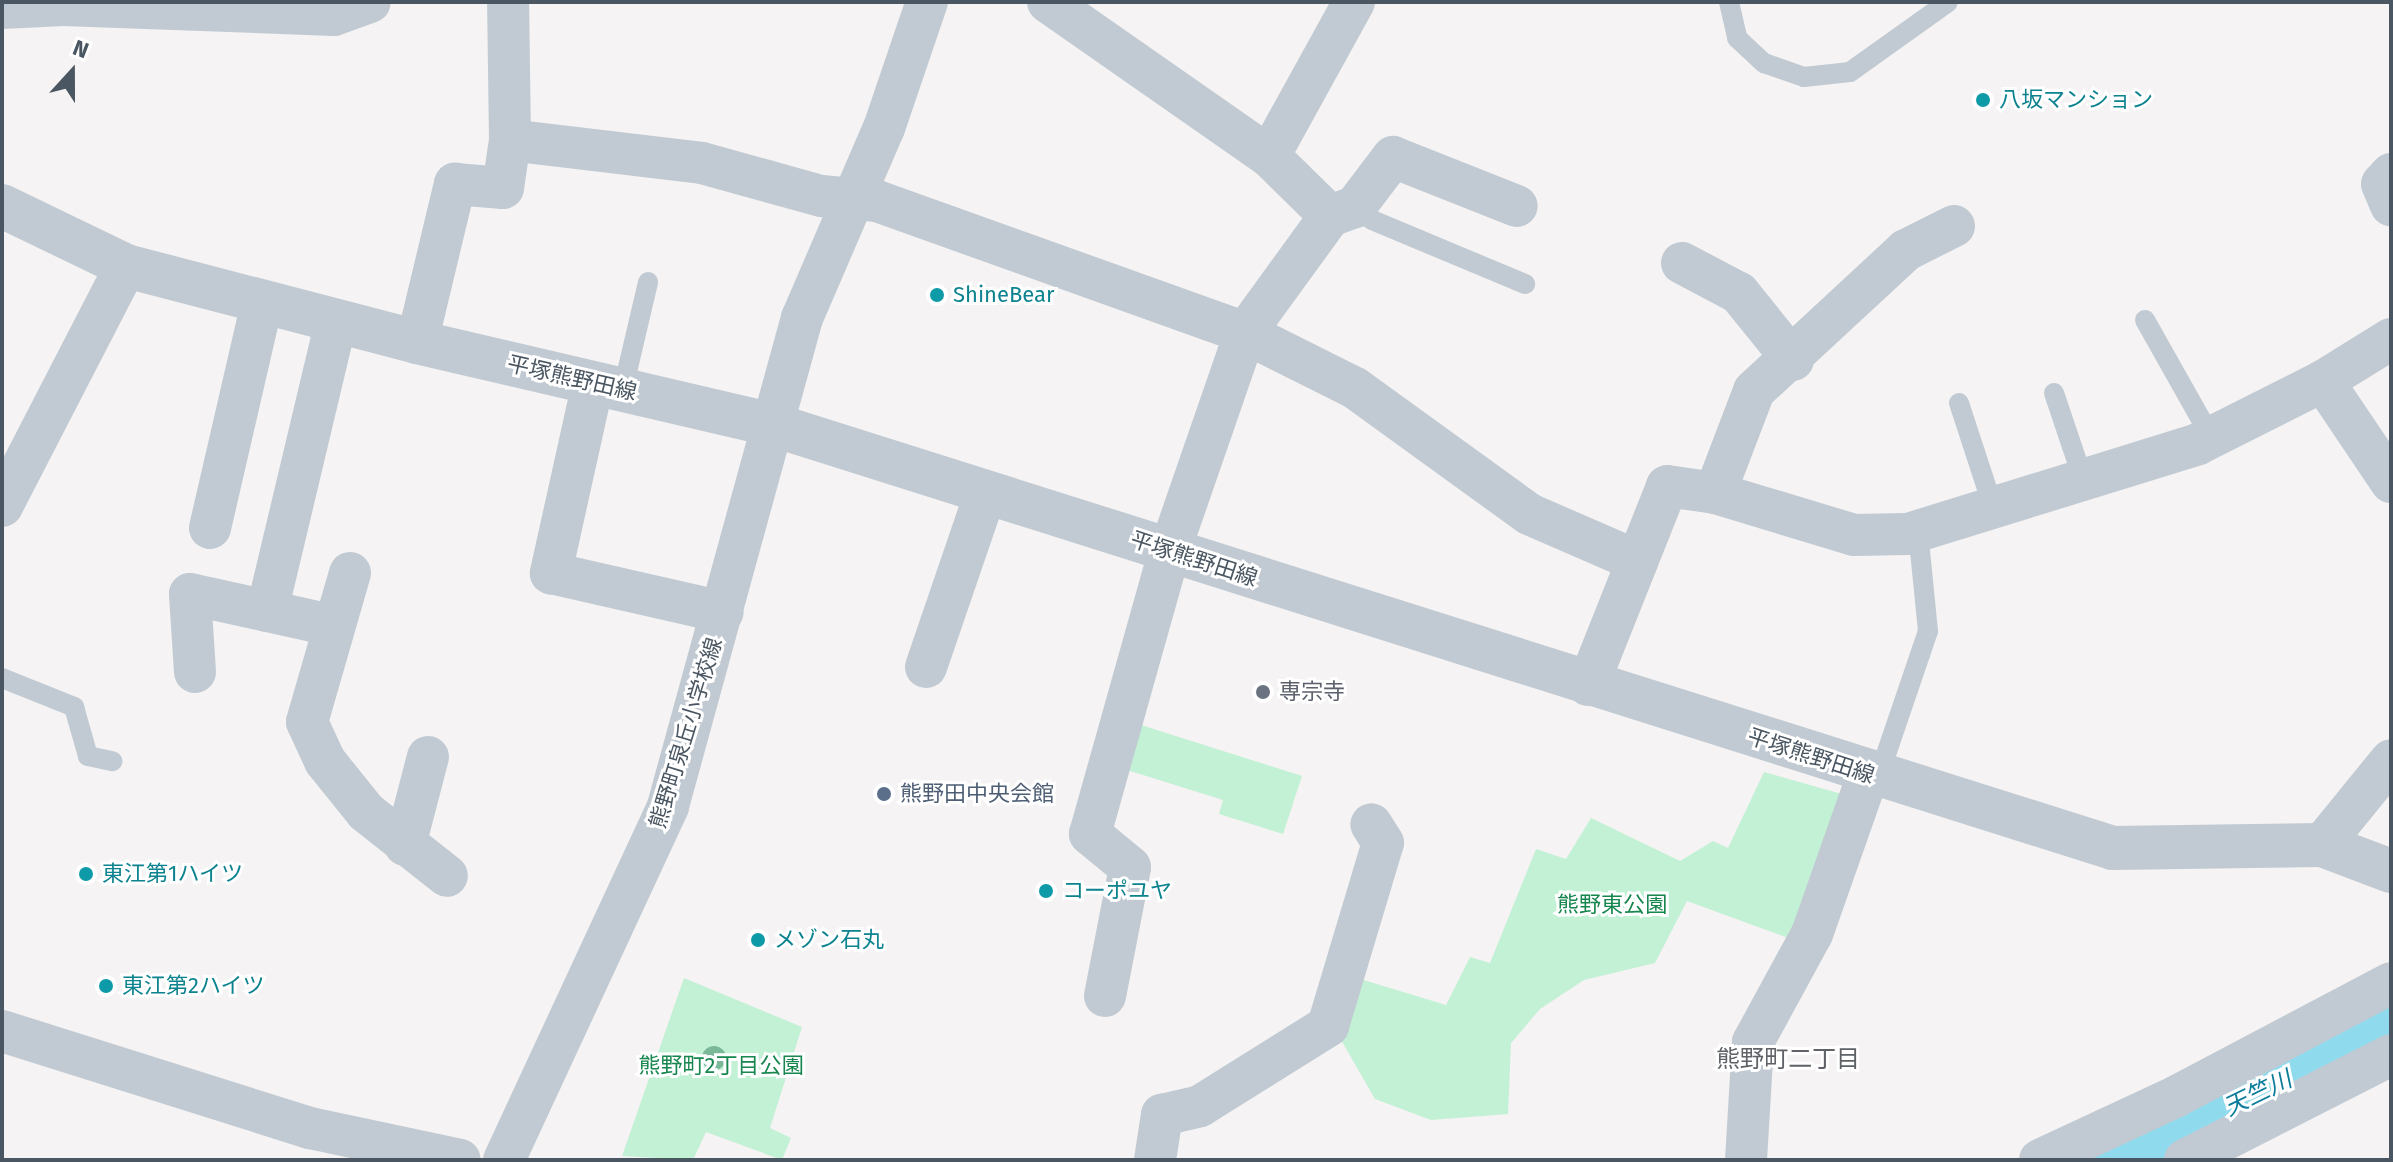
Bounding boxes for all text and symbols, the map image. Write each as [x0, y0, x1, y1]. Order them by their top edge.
north arrow [32, 32, 112, 112]
text: N [69, 34, 92, 64]
place label: 八坂マンション [1999, 87, 2153, 113]
marker: 八坂マンション [1974, 91, 1992, 109]
place label: ShineBear [953, 282, 1055, 308]
marker: ShineBear [928, 286, 946, 304]
street label: 平塚熊野田線 [505, 350, 639, 406]
street label: 平塚熊野田線 [1127, 526, 1261, 592]
street label: 熊野町泉丘小学校線 [644, 634, 728, 832]
place label: 専宗寺 [1279, 679, 1345, 705]
marker: 専宗寺 [1254, 683, 1272, 701]
street label: 平塚熊野田線 [1744, 723, 1878, 789]
place label: 熊野田中央会館 [900, 781, 1054, 807]
marker: 熊野田中央会館 [875, 785, 893, 803]
place label: 東江第1ハイツ [102, 861, 244, 887]
marker: 東江第1ハイツ [77, 865, 95, 883]
place label: コーポユヤ [1062, 878, 1172, 904]
marker: コーポユヤ [1037, 882, 1055, 900]
park label: 熊野東公園 [1557, 892, 1667, 918]
place label: メゾン石丸 [774, 927, 884, 953]
marker: メゾン石丸 [749, 931, 767, 949]
place label: 東江第2ハイツ [122, 973, 265, 999]
marker: 東江第2ハイツ [97, 977, 115, 995]
district label: 熊野町二丁目 [1716, 1046, 1860, 1074]
park label: 熊野町2丁目公園 [639, 1053, 803, 1079]
water label: 天竺川 [2219, 1065, 2297, 1123]

